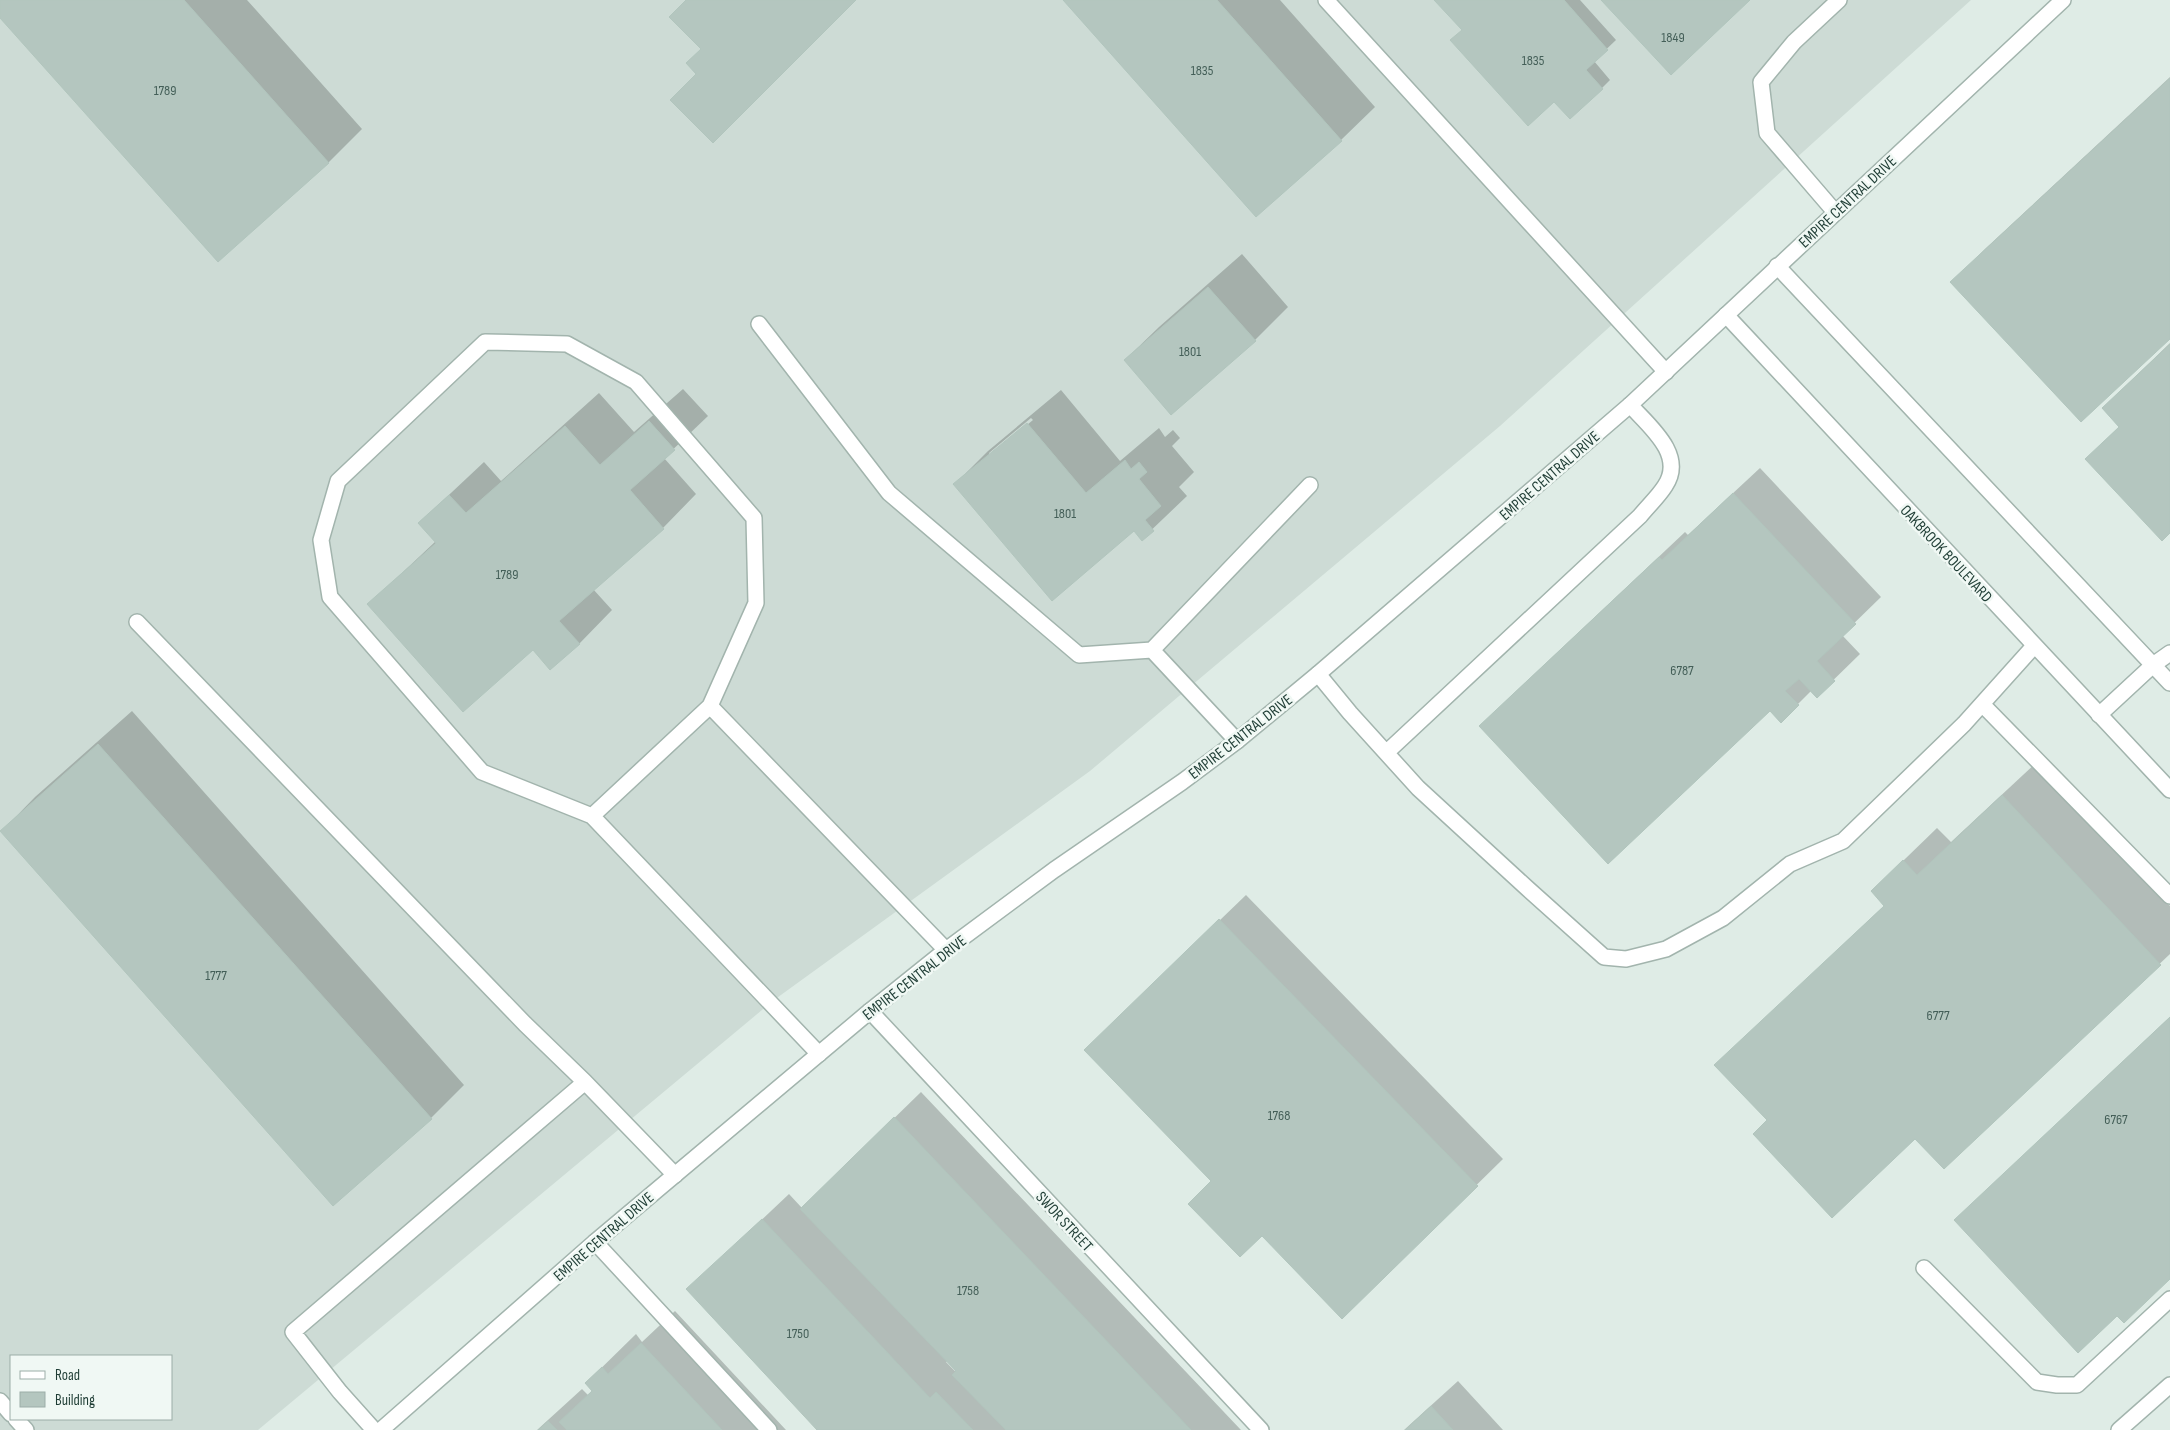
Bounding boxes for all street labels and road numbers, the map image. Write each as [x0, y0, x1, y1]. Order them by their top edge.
street label: EMPIRE CENTRAL DRIVE [1795, 152, 1901, 252]
street label: EMPIRE CENTRAL DRIVE [1496, 427, 1604, 525]
street label: OAKBROOK BOULEVARD [1896, 501, 1996, 607]
street label: EMPIRE CENTRAL DRIVE [1185, 691, 1297, 784]
street label: EMPIRE CENTRAL DRIVE [859, 932, 971, 1025]
street label: EMPIRE CENTRAL DRIVE [550, 1188, 658, 1286]
street label: SWOR STREET [1031, 1188, 1097, 1256]

